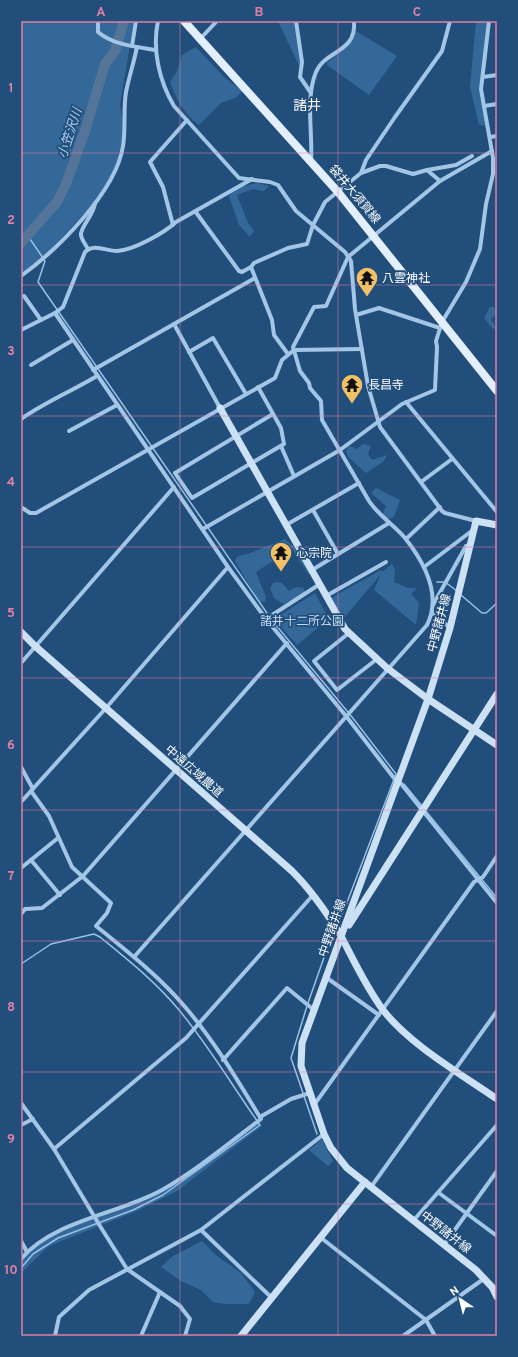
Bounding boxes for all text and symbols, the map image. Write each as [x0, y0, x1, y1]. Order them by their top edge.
text: A [96, 5, 106, 21]
text: B [255, 5, 264, 21]
text: C [413, 5, 421, 21]
text: 1 [8, 81, 14, 97]
district label: 諸井 [293, 97, 321, 115]
water label: 小笠沢川 [55, 105, 87, 161]
street label: 袋井大須賀線 [324, 161, 384, 227]
text: 2 [7, 213, 15, 229]
temple icon: 八雲神社 [354, 265, 380, 298]
place label: 八雲神社 [382, 271, 430, 287]
text: 3 [7, 344, 15, 360]
temple icon: 長昌寺 [339, 372, 365, 405]
place label: 長昌寺 [368, 378, 404, 394]
text: 4 [7, 475, 15, 491]
temple icon: 心宗院 [268, 540, 294, 573]
place label: 心宗院 [296, 546, 332, 562]
street label: 中野諸井線 [424, 592, 455, 654]
text: 5 [7, 606, 15, 622]
park label: 諸井十二所公園 [260, 614, 344, 630]
text: 6 [7, 738, 15, 754]
street label: 中遠広域農道 [161, 742, 226, 801]
text: 7 [8, 869, 15, 885]
street label: 中野諸井線 [316, 897, 350, 959]
text: 8 [7, 1000, 15, 1016]
text: 9 [7, 1132, 15, 1148]
street label: 中野諸井線 [417, 1208, 474, 1258]
text: 10 [4, 1263, 18, 1279]
north arrow [440, 1279, 480, 1319]
text: N [448, 1284, 462, 1300]

